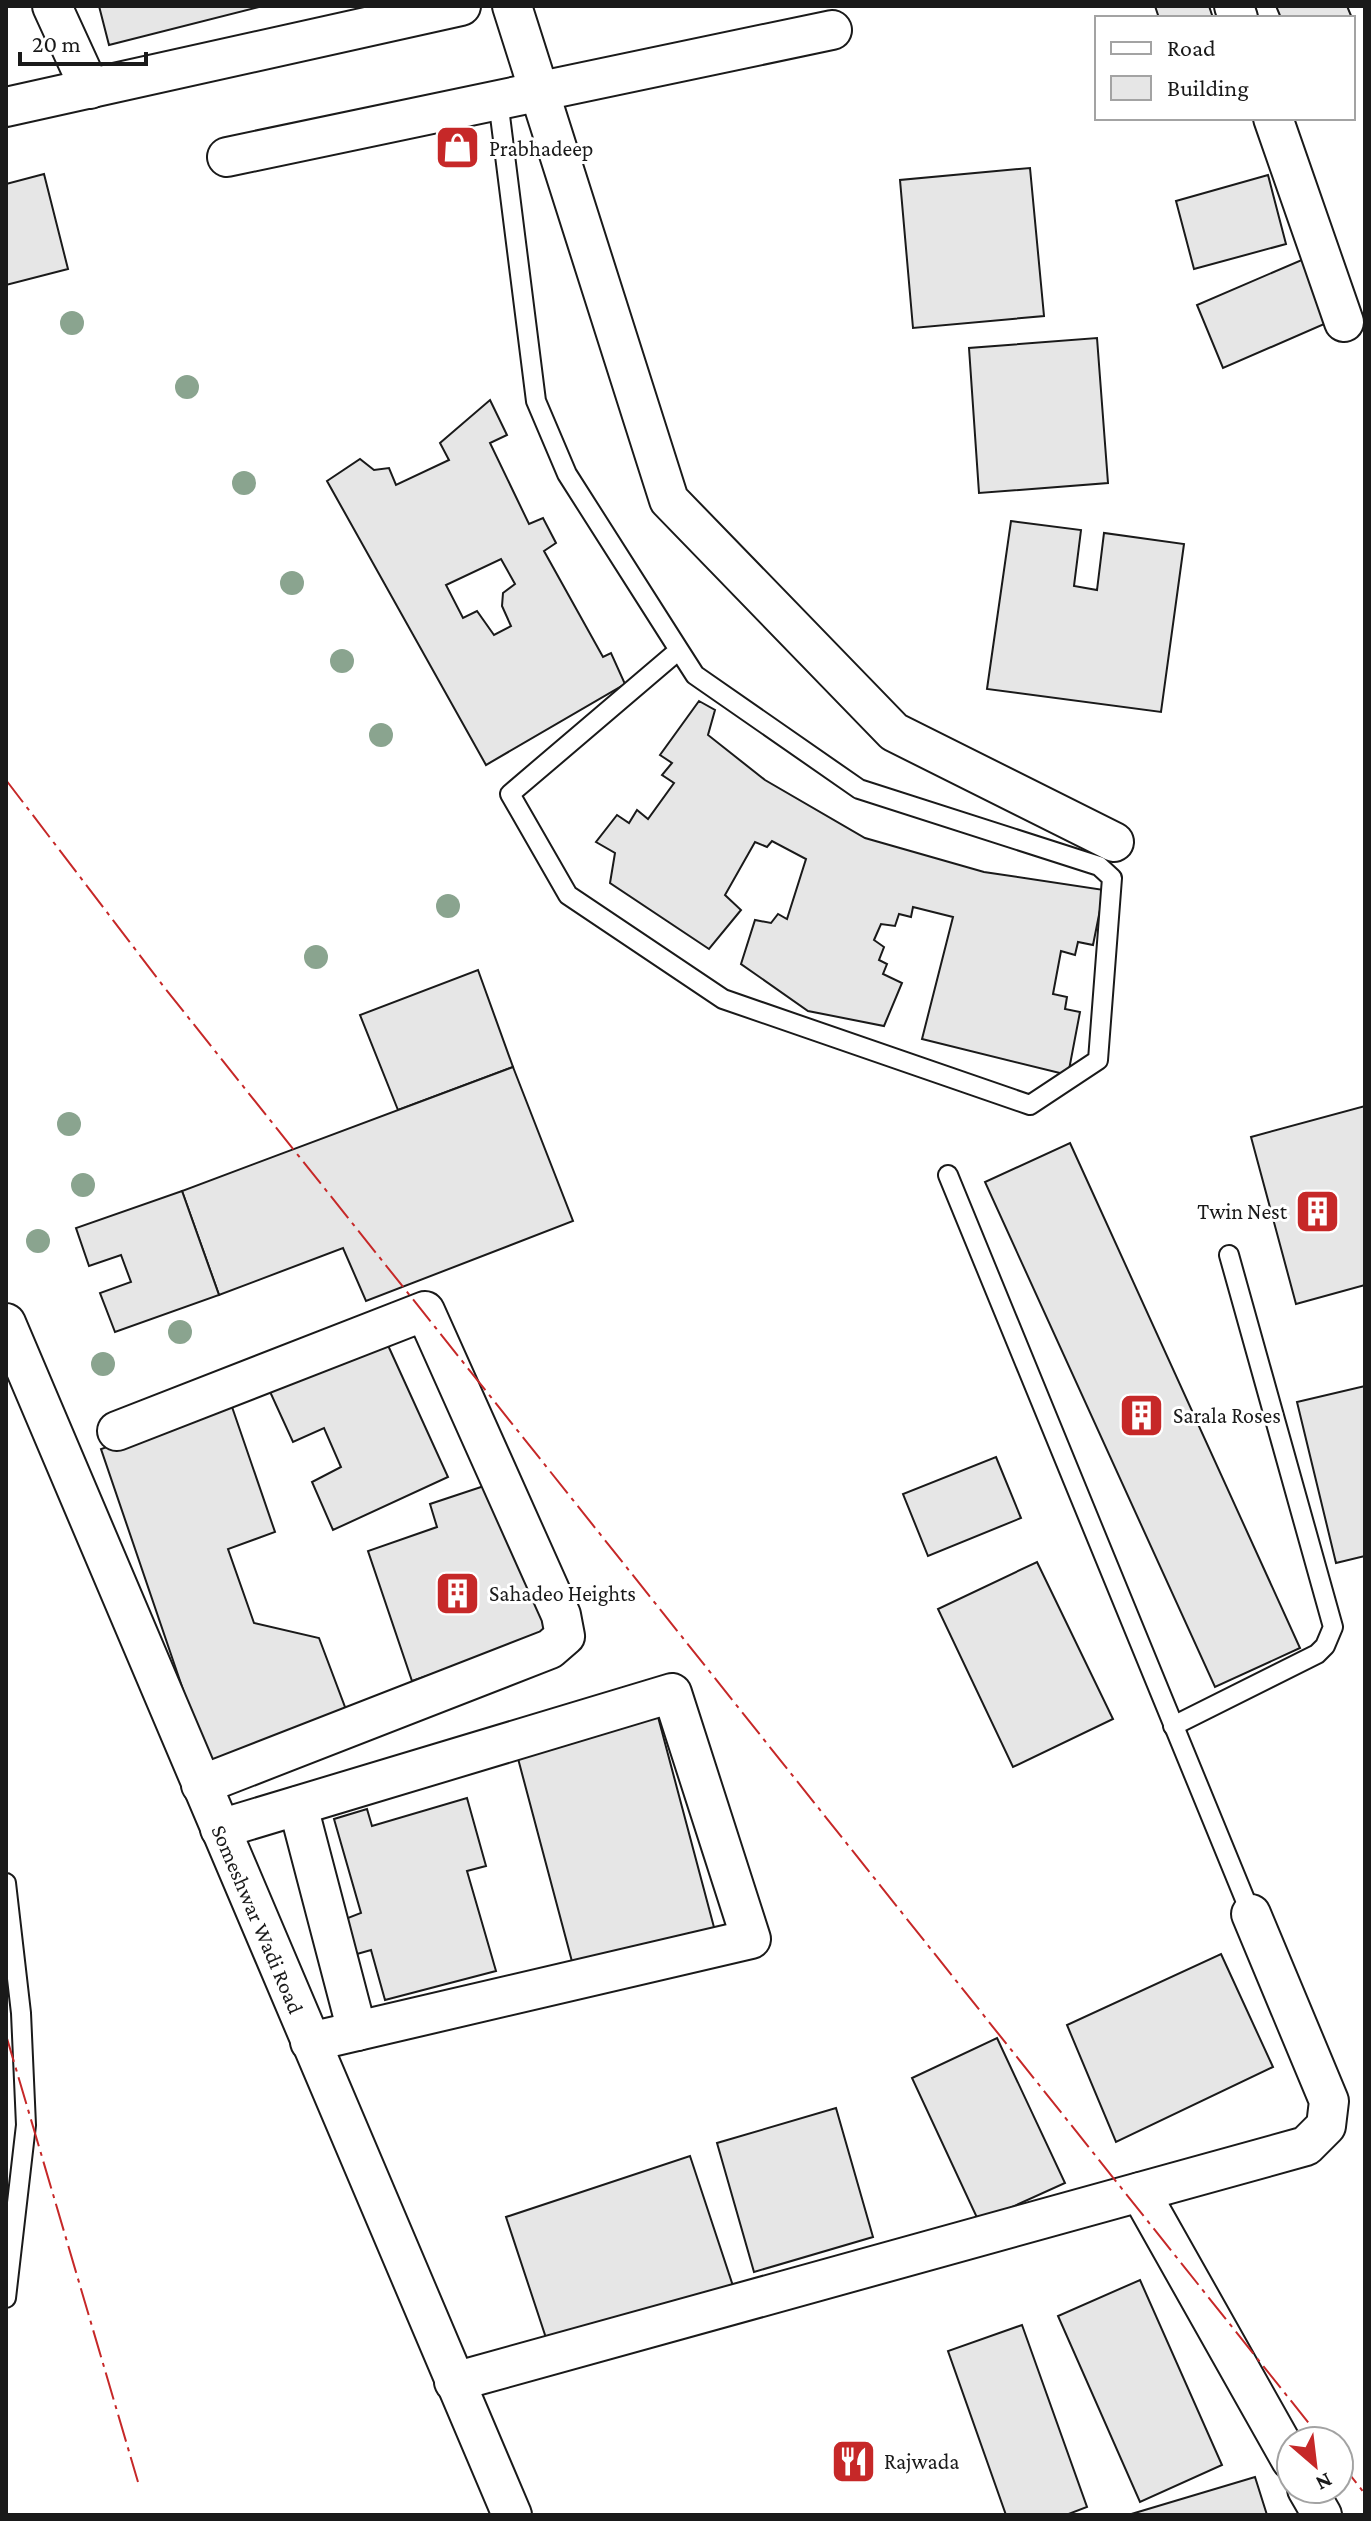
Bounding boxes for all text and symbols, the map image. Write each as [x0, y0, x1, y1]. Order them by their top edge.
scale bar [20, 16, 146, 66]
legend [1095, 16, 1355, 120]
text: 20 m [32, 30, 81, 57]
text: Road [1167, 34, 1216, 61]
text: Building [1167, 74, 1249, 101]
shop icon: Prabhadeep [434, 124, 482, 172]
place label: Prabhadeep [489, 136, 593, 161]
building icon: Twin Nest [1294, 1187, 1342, 1235]
place label: Twin Nest [1197, 1199, 1288, 1224]
building icon: Sarala Roses [1118, 1391, 1166, 1439]
place label: Sarala Roses [1173, 1403, 1281, 1428]
building icon: Sahadeo Heights [434, 1569, 482, 1617]
place label: Sahadeo Heights [489, 1581, 636, 1606]
street label: Someshwar Wadi Road [206, 1821, 309, 2018]
north arrow [1275, 2425, 1355, 2505]
restaurant icon: Rajwada [829, 2437, 877, 2485]
place label: Rajwada [884, 2449, 960, 2474]
text: N [1312, 2468, 1337, 2497]

